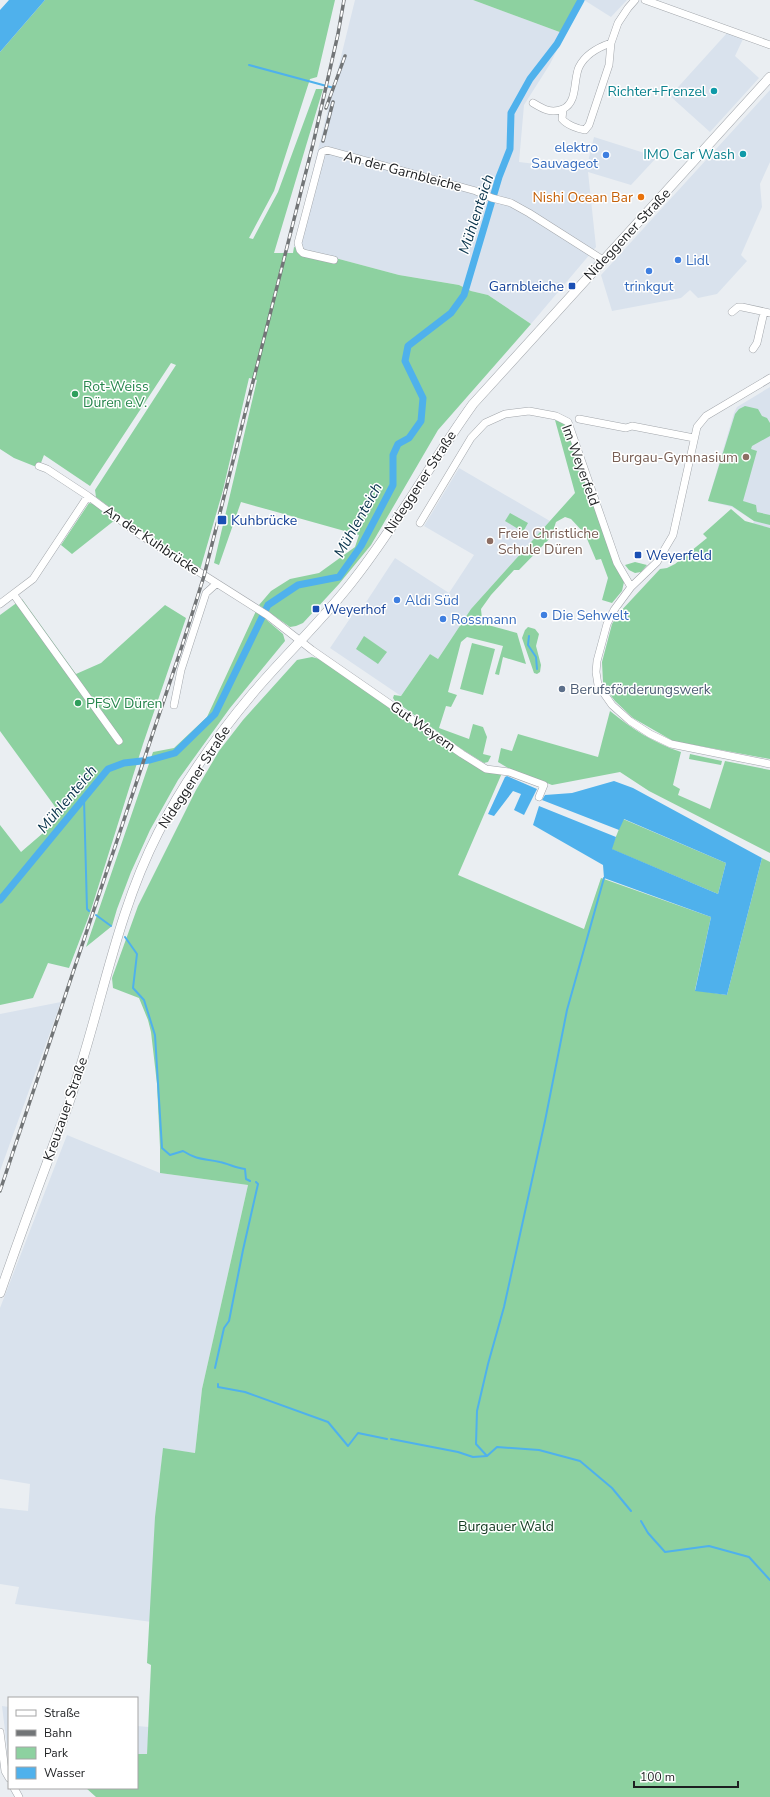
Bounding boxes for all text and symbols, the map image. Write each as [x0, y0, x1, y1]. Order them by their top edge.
place label: Richter+Frenzel [607, 82, 707, 101]
marker: Richter+Frenzel [709, 86, 719, 96]
place label: elektro Sauvageot [531, 138, 598, 173]
place label: IMO Car Wash [643, 145, 735, 164]
street label: An der Garnbleiche [342, 147, 464, 196]
marker: IMO Car Wash [738, 149, 748, 159]
marker: elektro Sauvageot [601, 150, 611, 160]
water label: Mühlenteich [454, 172, 498, 256]
street label: Nideggener Straße [580, 184, 675, 284]
place label: Nishi Ocean Bar [532, 188, 633, 207]
marker: Nishi Ocean Bar [636, 192, 646, 202]
place label: Lidl [686, 251, 710, 270]
marker: Lidl [673, 255, 683, 265]
marker: trinkgut [644, 266, 654, 276]
place label: Garnbleiche [489, 277, 564, 296]
place label: trinkgut [625, 277, 674, 296]
marker: Garnbleiche [567, 281, 577, 291]
place label: Rot-Weiss Düren e.V. [83, 377, 149, 412]
marker: Rot-Weiss Düren e.V. [70, 389, 80, 399]
street label: Im Weyerfeld [557, 422, 604, 508]
street label: Nideggener Straße [380, 427, 461, 537]
place label: Burgau-Gymnasium [612, 448, 738, 467]
marker: Burgau-Gymnasium [741, 452, 751, 462]
water label: Mühlenteich [329, 479, 387, 561]
street label: An der Kuhbrücke [100, 501, 204, 580]
place label: Kuhbrücke [231, 511, 297, 530]
marker: Kuhbrücke [216, 514, 228, 526]
place label: Freie Christliche Schule Düren [498, 524, 599, 559]
marker: Freie Christliche Schule Düren [485, 536, 495, 546]
place label: Weyerfeld [646, 546, 712, 565]
marker: Weyerfeld [633, 550, 643, 560]
place label: Aldi Süd [405, 591, 459, 610]
marker: Aldi Süd [392, 595, 402, 605]
place label: Weyerhof [324, 600, 386, 619]
marker: Weyerhof [311, 604, 321, 614]
place label: Die Sehwelt [552, 606, 629, 625]
place label: Rossmann [451, 610, 517, 629]
marker: Die Sehwelt [539, 610, 549, 620]
marker: Rossmann [438, 614, 448, 624]
place label: Berufsförderungswerk [570, 680, 712, 699]
marker: Berufsförderungswerk [557, 684, 567, 694]
place label: PFSV Düren [86, 694, 162, 713]
street label: Gut Weyern [386, 697, 459, 756]
marker: PFSV Düren [73, 698, 83, 708]
street label: Nideggener Straße [154, 722, 235, 832]
water label: Mühlenteich [33, 761, 101, 837]
street label: Kreuzauer Straße [39, 1055, 92, 1164]
park label: Burgauer Wald [458, 1517, 554, 1536]
legend [8, 1697, 138, 1789]
text: Straße [44, 1705, 80, 1721]
text: Bahn [44, 1725, 72, 1741]
text: Park [44, 1745, 69, 1761]
scale bar [634, 1763, 738, 1789]
text: Wasser [44, 1765, 86, 1781]
text: 100 m [640, 1769, 675, 1785]

